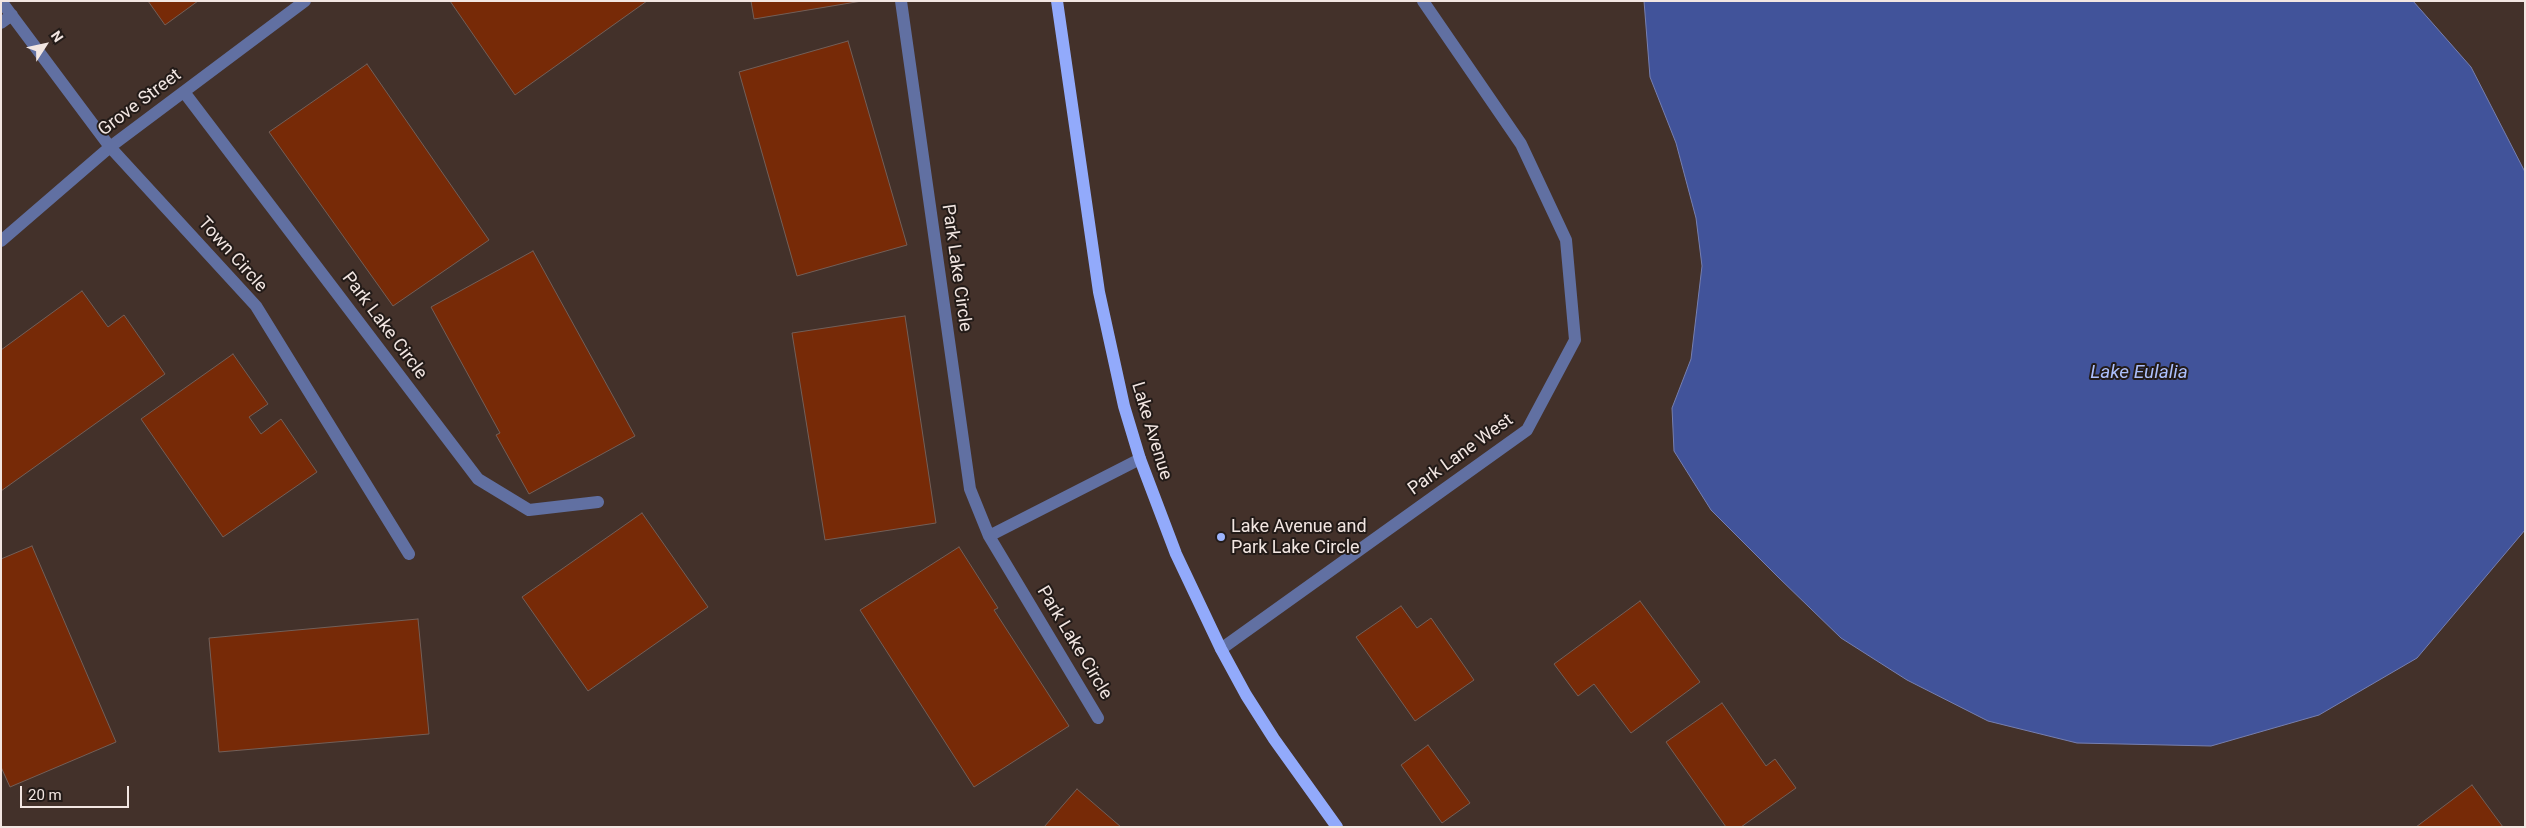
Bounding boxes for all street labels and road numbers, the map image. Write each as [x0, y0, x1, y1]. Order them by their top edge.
street label: Grove Street [94, 65, 186, 141]
street label: Park Lake Circle [936, 203, 976, 333]
street label: Town Circle [193, 213, 271, 297]
street label: Park Lake Circle [337, 268, 431, 384]
street label: Lake Avenue [1126, 379, 1176, 483]
street label: Park Lane West [1404, 410, 1518, 500]
street label: Park Lake Circle [1032, 582, 1116, 704]

